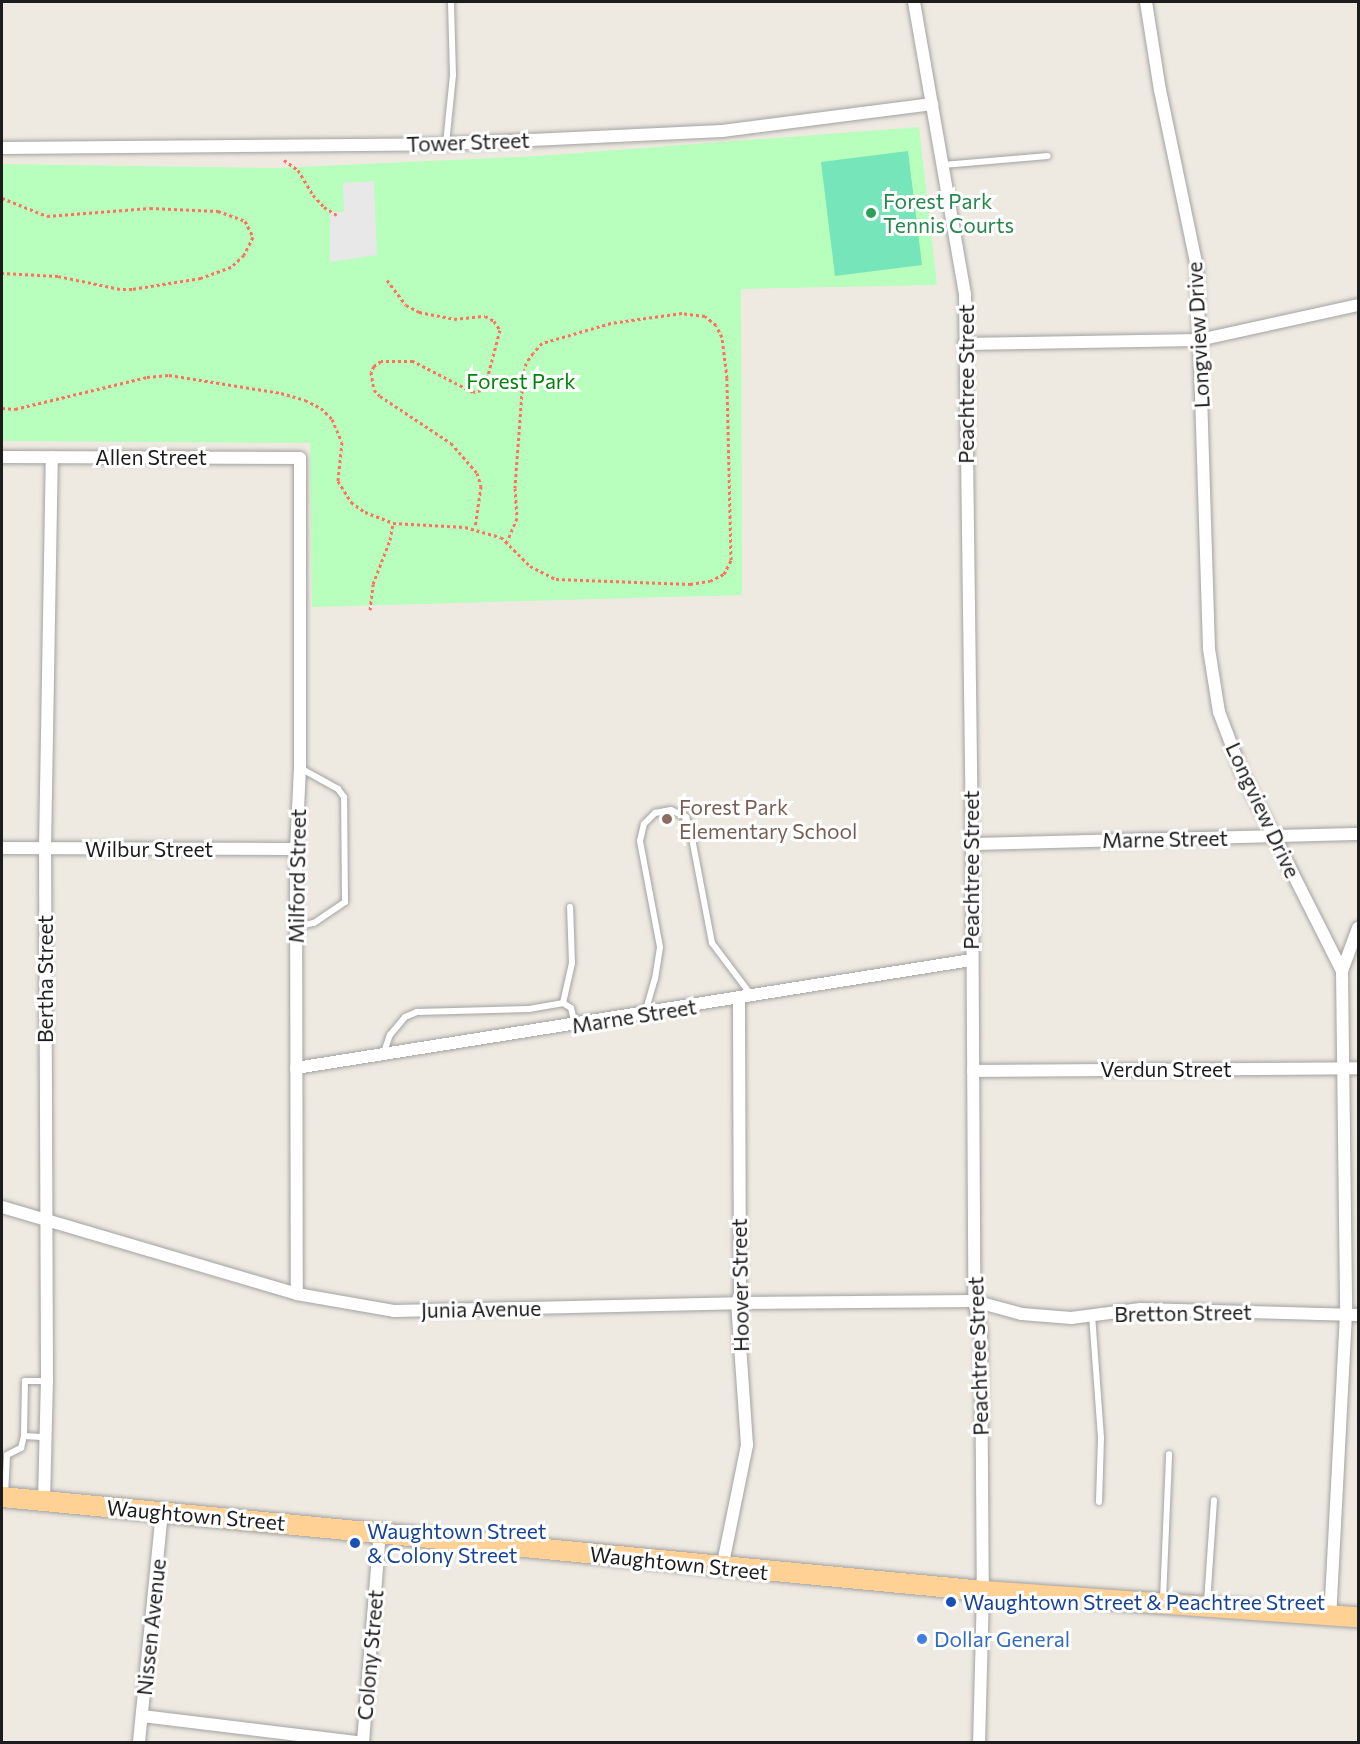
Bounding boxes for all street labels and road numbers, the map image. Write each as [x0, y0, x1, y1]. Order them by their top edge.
street label: Tower Street [406, 127, 530, 157]
street label: Longview Drive [1182, 261, 1214, 409]
street label: Peachtree Street [953, 304, 979, 464]
street label: Allen Street [95, 444, 207, 470]
street label: Longview Drive [1221, 738, 1305, 882]
street label: Peachtree Street [958, 790, 984, 950]
street label: Milford Street [283, 808, 311, 944]
street label: Marne Street [1102, 825, 1228, 853]
street label: Wilbur Street [85, 836, 213, 862]
street label: Bertha Street [32, 915, 58, 1043]
street label: Marne Street [570, 994, 698, 1038]
street label: Verdun Street [1100, 1056, 1232, 1082]
street label: Hoover Street [726, 1218, 754, 1352]
street label: Peachtree Street [963, 1276, 993, 1436]
street label: Junia Avenue [421, 1295, 541, 1323]
street label: Bretton Street [1114, 1299, 1252, 1327]
street label: Waughtown Street [106, 1495, 286, 1535]
street label: Waughtown Street [589, 1541, 769, 1585]
street label: Nissen Avenue [131, 1557, 171, 1697]
street label: Colony Street [352, 1589, 388, 1721]

